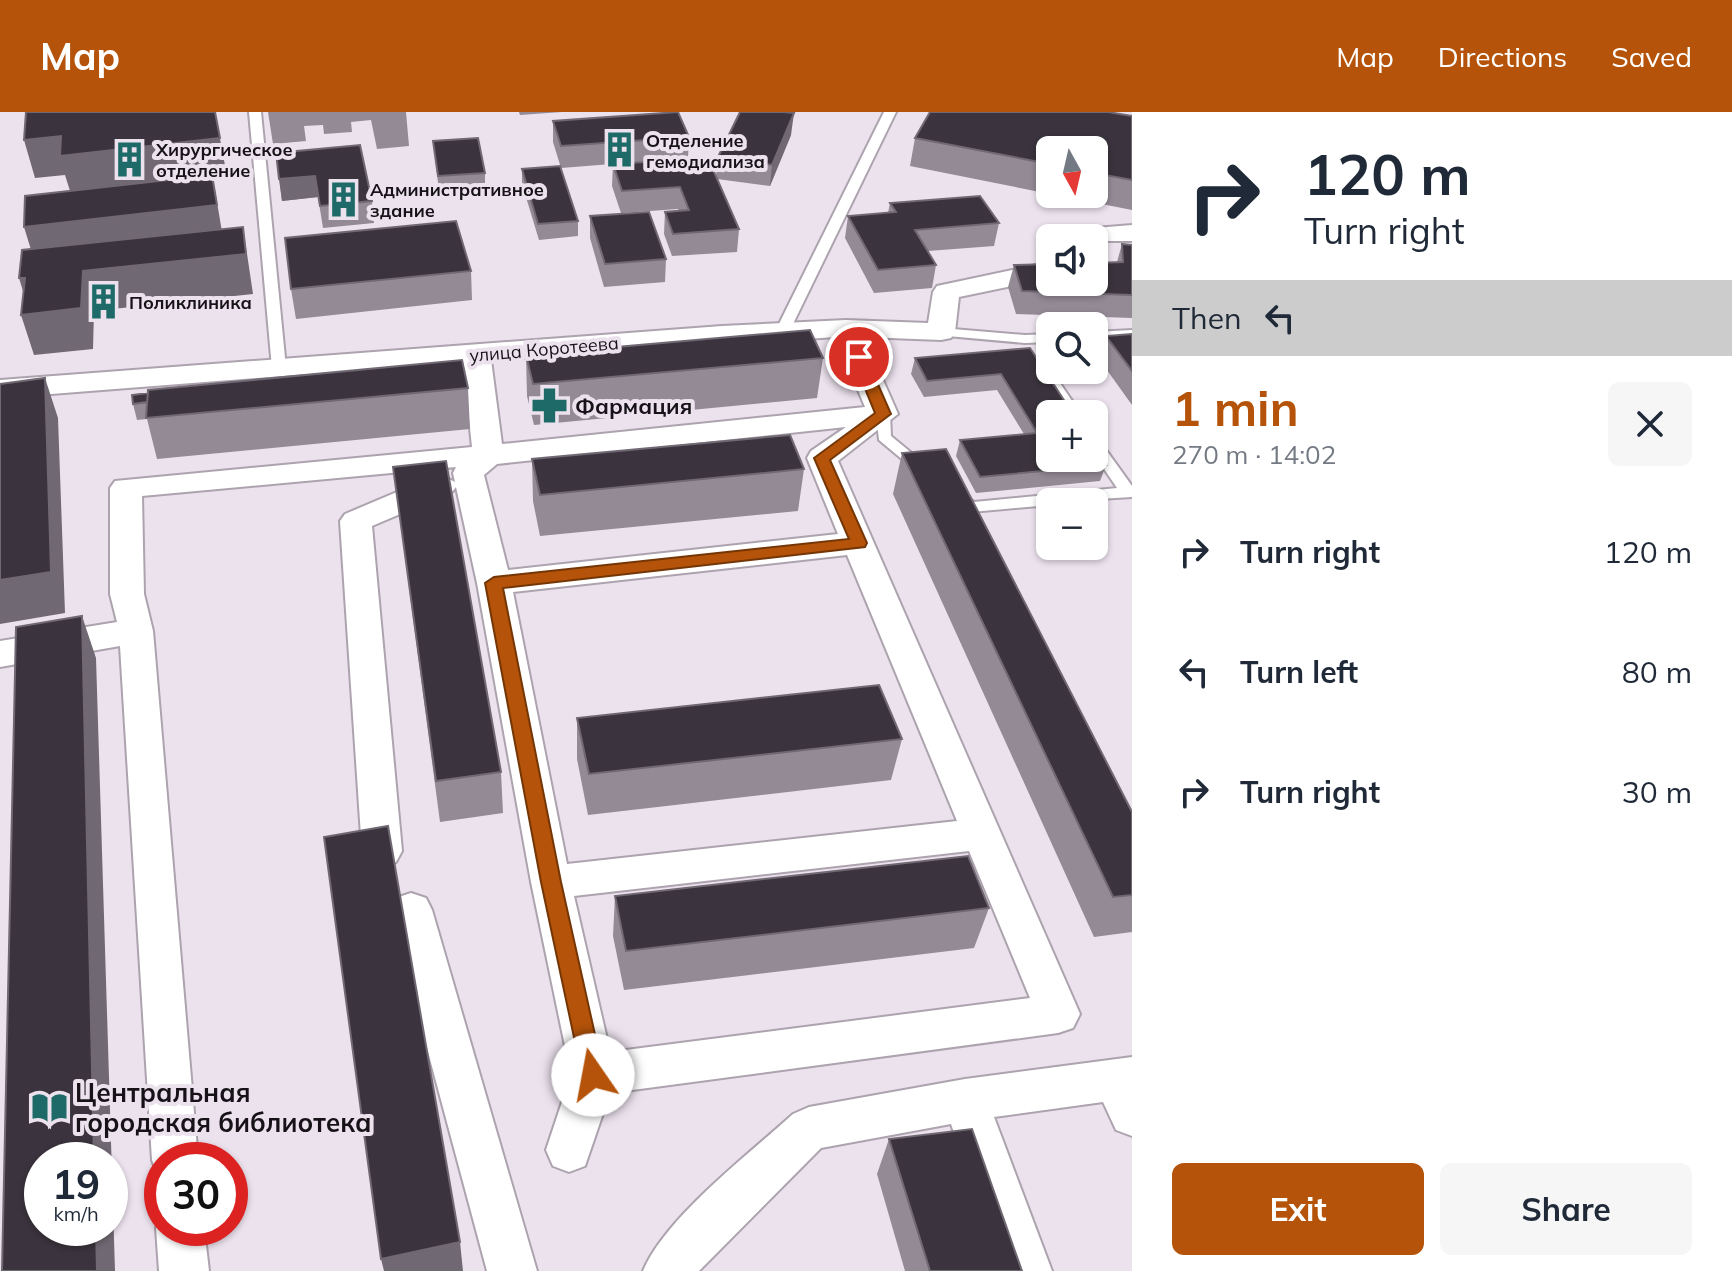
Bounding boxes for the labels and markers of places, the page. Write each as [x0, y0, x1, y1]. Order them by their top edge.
place label: Отделение гемодиализа [646, 129, 765, 173]
building icon: Отделение гемодиализа [601, 131, 639, 169]
place label: Хирургическое отделение [155, 138, 293, 182]
building icon: Хирургическое отделение [111, 140, 149, 178]
place label: Административное здание [370, 178, 544, 222]
building icon: Административное здание [325, 180, 363, 218]
building icon: Поликлиника [84, 283, 122, 321]
place label: Поликлиника [129, 291, 252, 314]
pin [825, 323, 893, 391]
pharmacy icon: Фармация [530, 387, 568, 425]
place label: Фармация [575, 392, 692, 420]
place label: Центральная городская библиотека [75, 1076, 372, 1139]
library icon: Центральная городская библиотека [30, 1088, 68, 1126]

